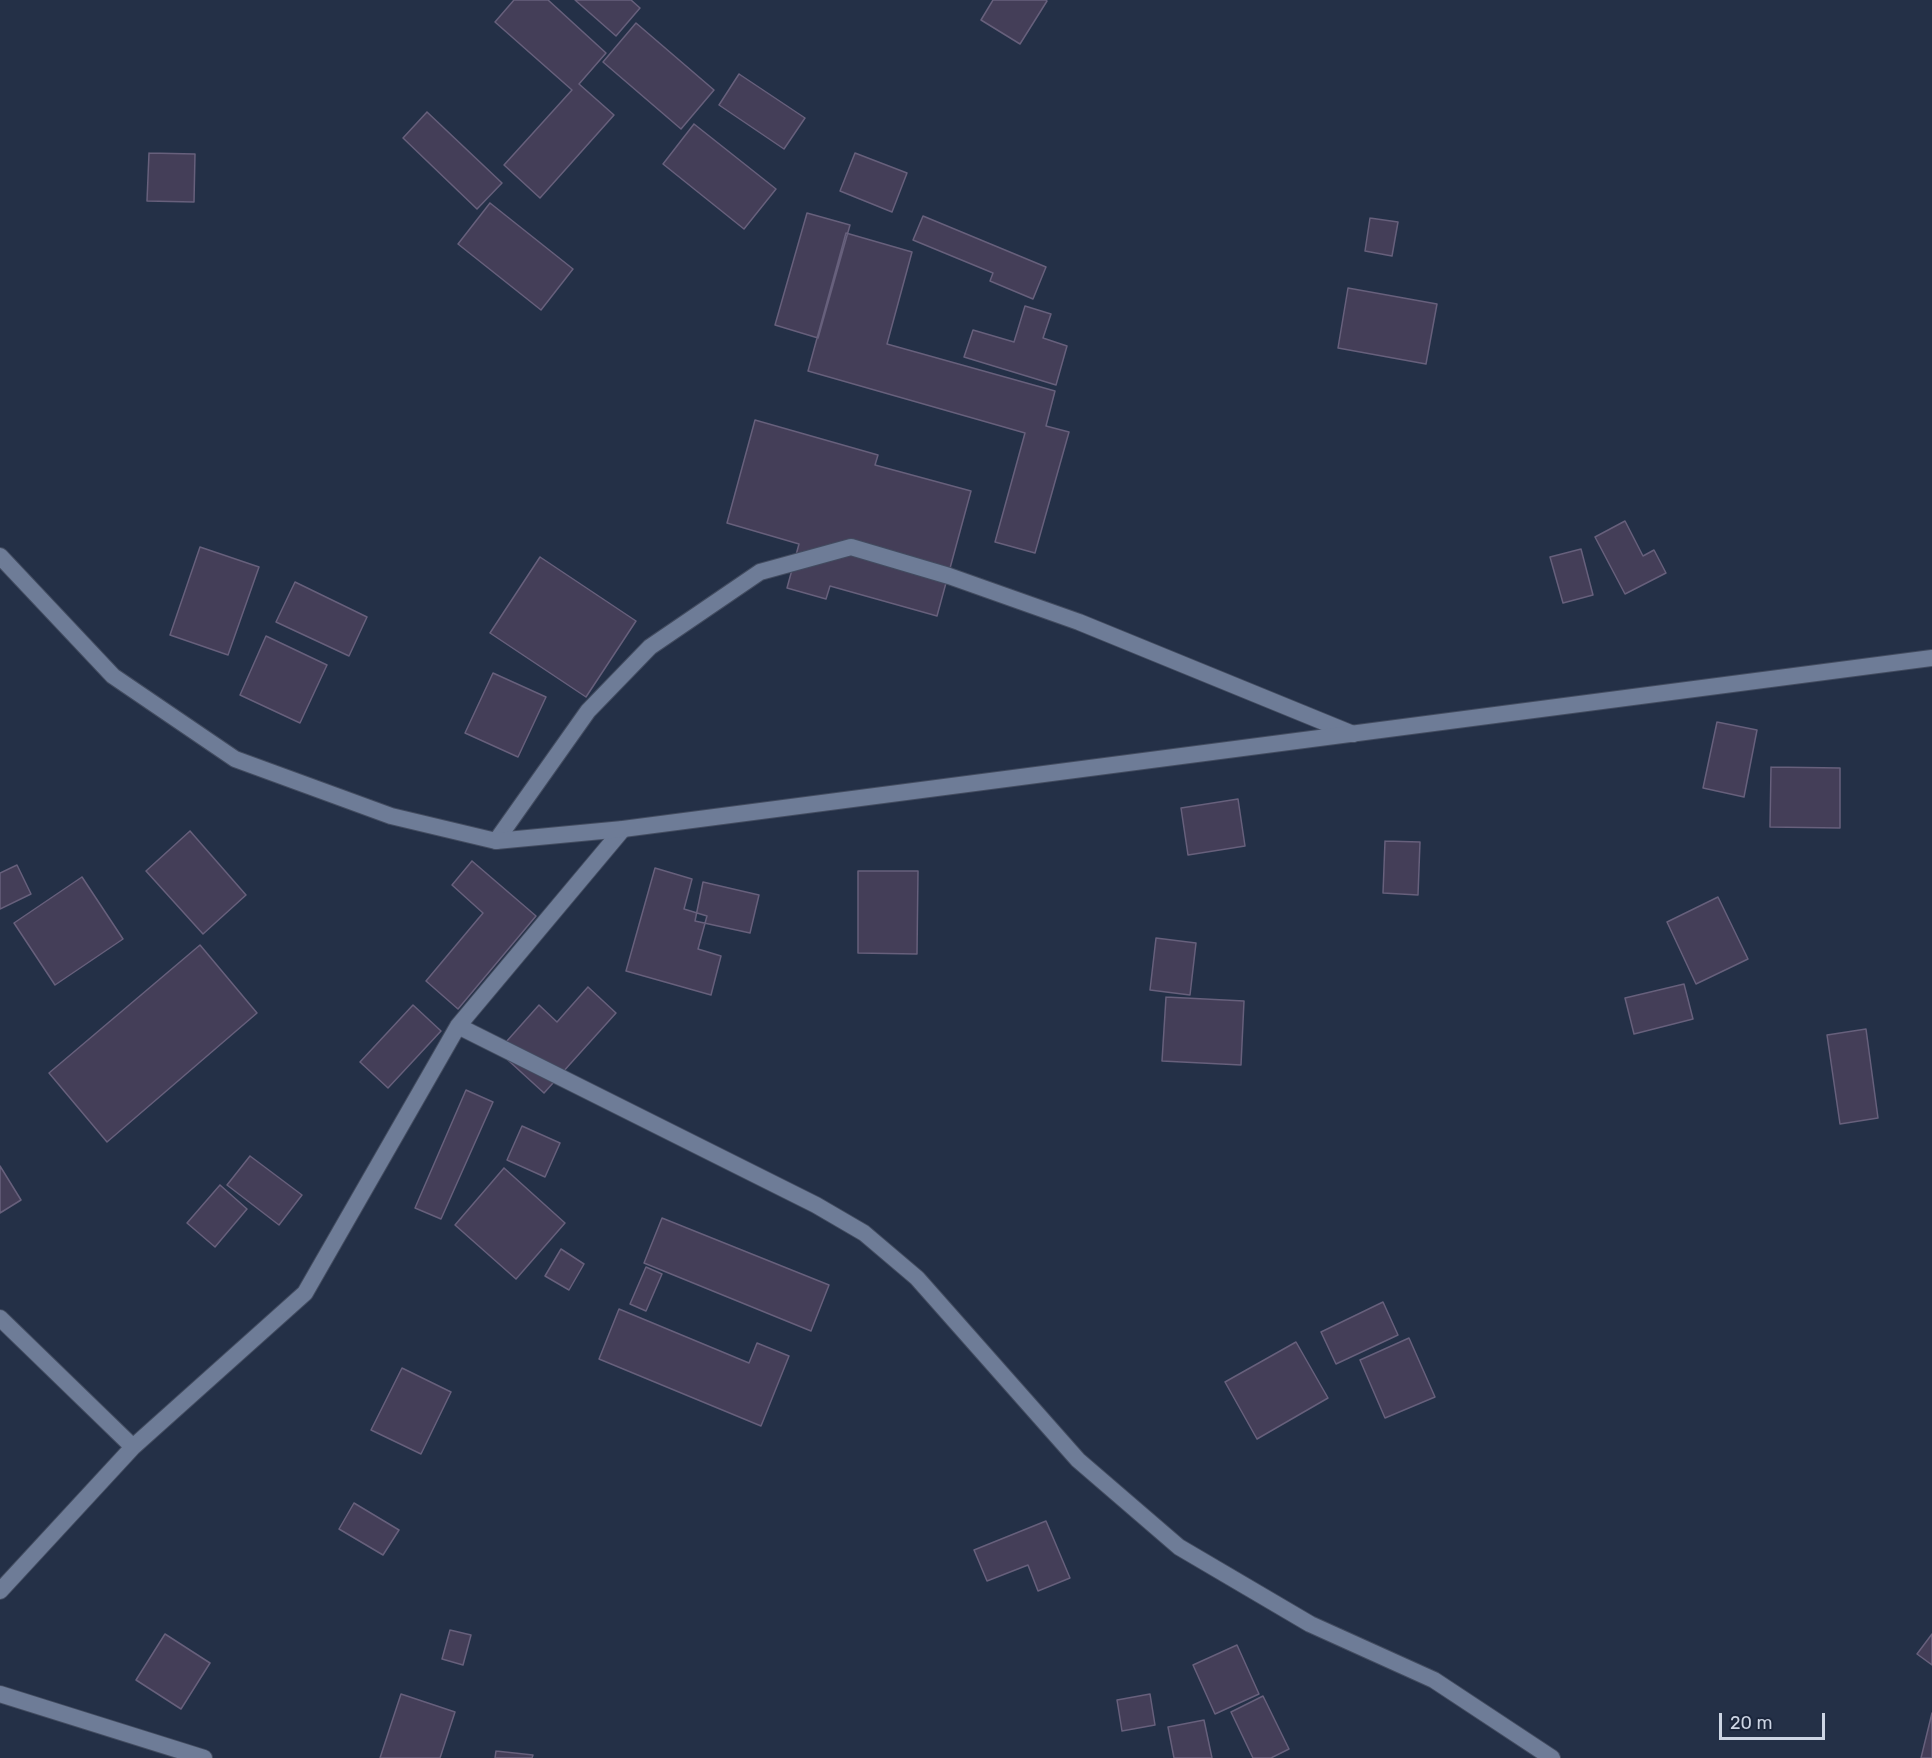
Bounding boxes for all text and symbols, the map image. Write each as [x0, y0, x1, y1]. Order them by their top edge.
scale bar [1722, 1701, 1828, 1739]
text: 20 m [1730, 1712, 1772, 1734]

